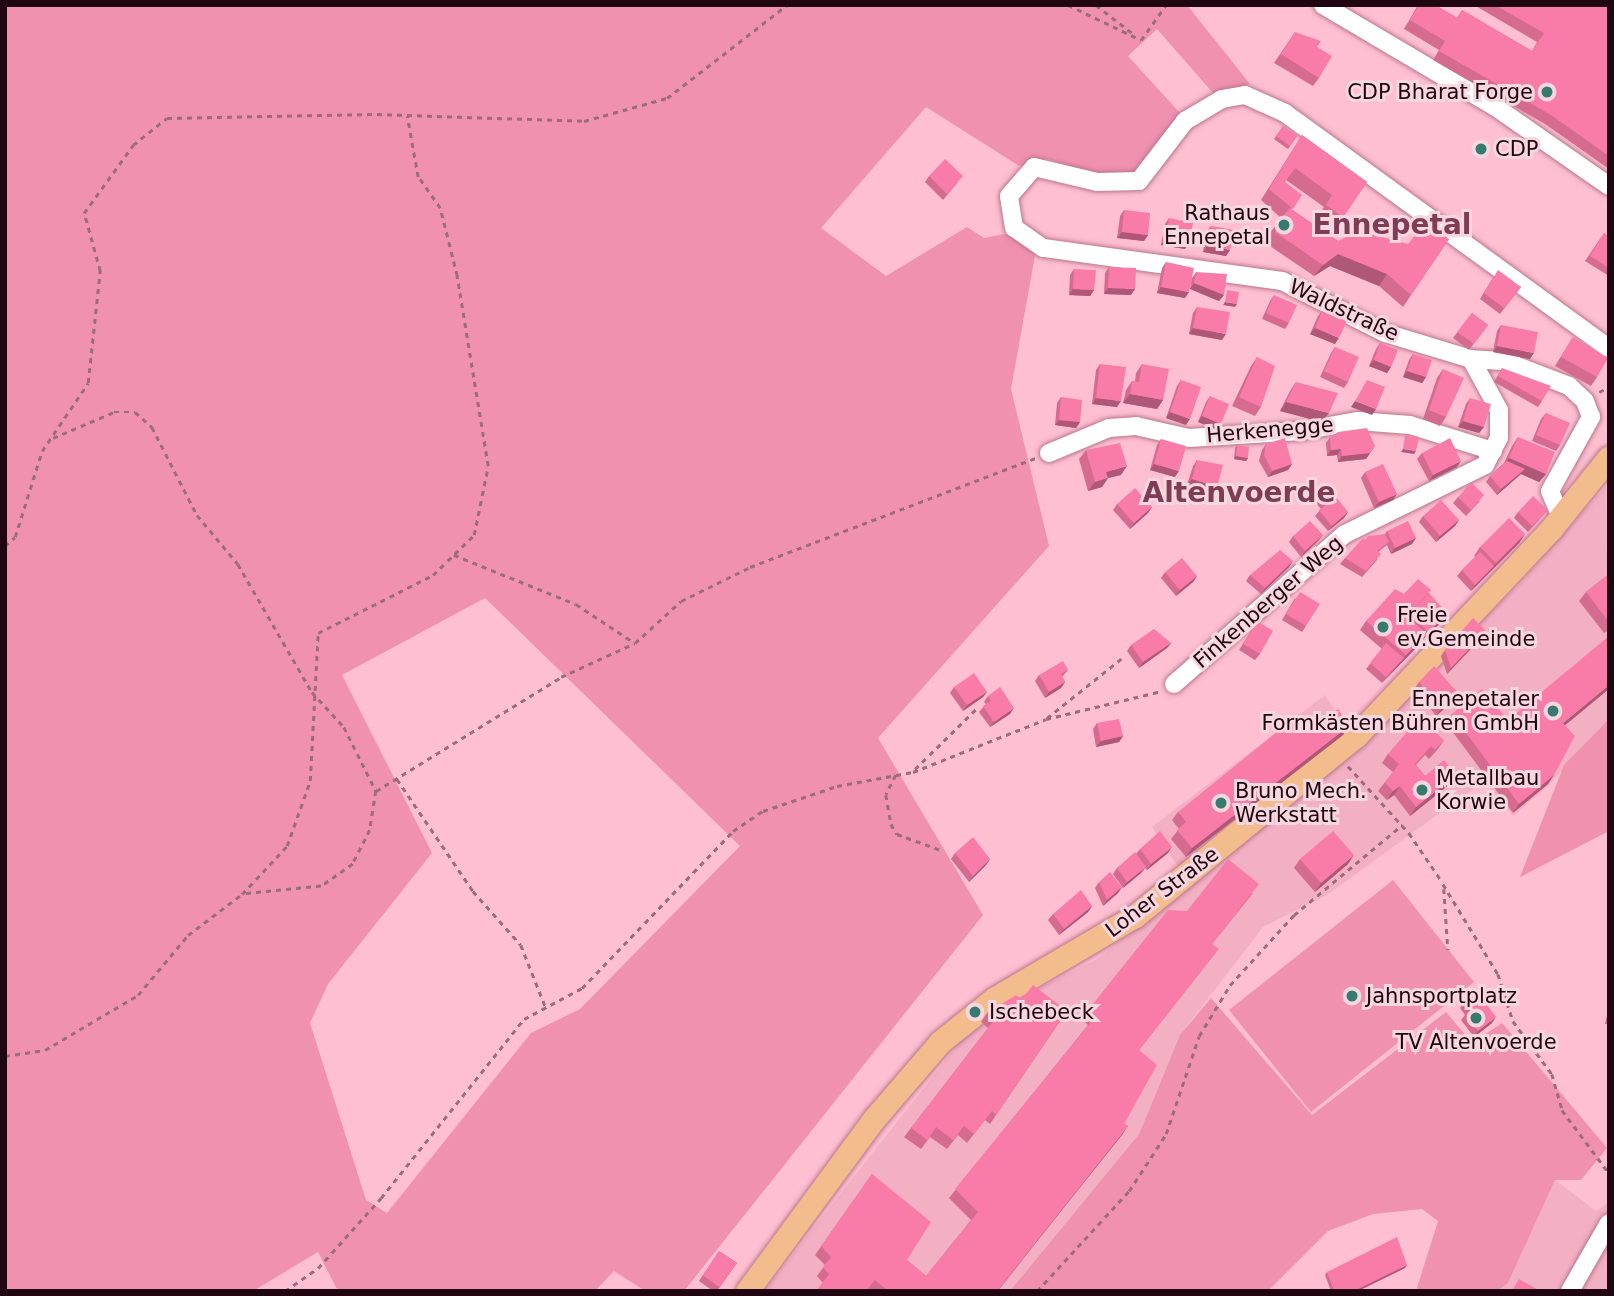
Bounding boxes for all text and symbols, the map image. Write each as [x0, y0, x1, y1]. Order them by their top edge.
place label: CDP Bharat Forge [1347, 79, 1533, 105]
marker: CDP Bharat Forge [1539, 84, 1555, 100]
place label: CDP [1495, 136, 1538, 162]
marker: CDP [1473, 141, 1489, 157]
place label: Rathaus Ennepetal [1164, 200, 1270, 250]
district label: Ennepetal [1313, 208, 1471, 242]
marker: Rathaus Ennepetal [1276, 217, 1292, 233]
street label: Waldstraße [1285, 274, 1403, 346]
street label: Herkenegge [1205, 412, 1335, 448]
district label: Altenvoerde [1143, 476, 1335, 510]
street label: Finkenberger Weg [1188, 530, 1348, 674]
place label: Freie ev.Gemeinde [1397, 602, 1535, 652]
marker: Freie ev.Gemeinde [1375, 619, 1391, 635]
place label: Ennepetaler Formkästen Bühren GmbH [1261, 686, 1539, 736]
marker: Ennepetaler Formkästen Bühren GmbH [1545, 703, 1561, 719]
place label: Metallbau Korwie [1436, 765, 1539, 815]
place label: Bruno Mech. Werkstatt [1235, 778, 1367, 828]
marker: Metallbau Korwie [1414, 782, 1430, 798]
marker: Bruno Mech. Werkstatt [1213, 795, 1229, 811]
street label: Loher Straße [1101, 841, 1223, 943]
place label: Jahnsportplatz [1366, 983, 1517, 1009]
marker: Jahnsportplatz [1344, 988, 1360, 1004]
place label: Ischebeck [989, 999, 1094, 1025]
marker: Ischebeck [967, 1004, 983, 1020]
marker: TV Altenvoerde [1468, 1010, 1484, 1026]
place label: TV Altenvoerde [1395, 1029, 1557, 1055]

